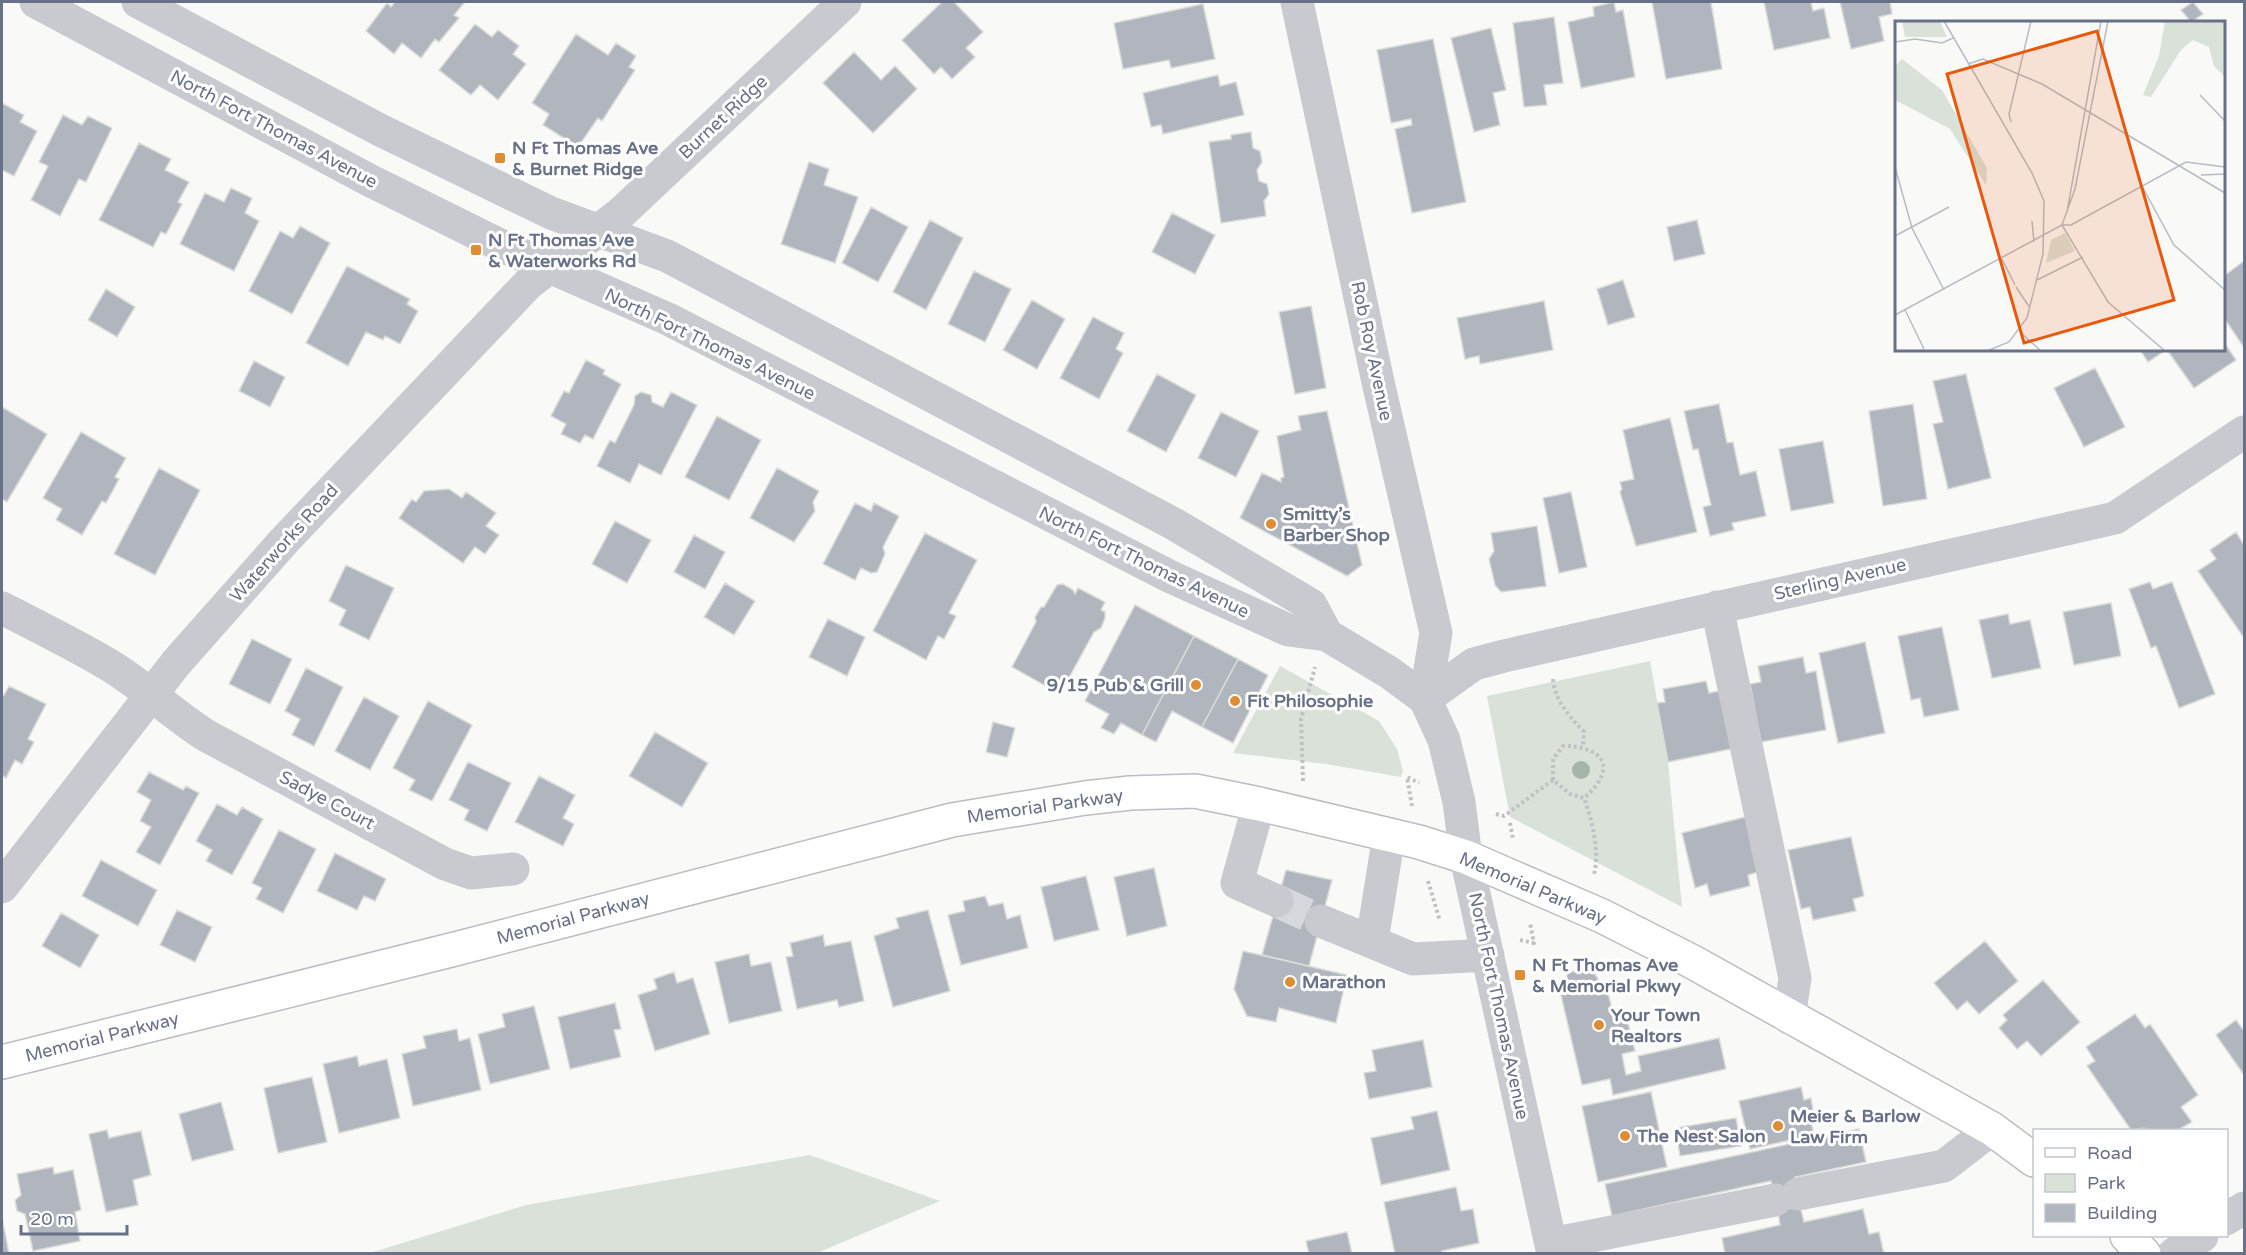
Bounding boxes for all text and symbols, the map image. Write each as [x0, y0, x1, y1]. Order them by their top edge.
inset map [1895, 21, 2225, 351]
street label: North Fort Thomas Avenue [167, 65, 381, 193]
street label: Burnet Ridge [674, 70, 772, 164]
place label: N Ft Thomas Ave & Burnet Ridge [512, 137, 658, 180]
marker: N Ft Thomas Ave & Burnet Ridge [493, 151, 507, 165]
place label: N Ft Thomas Ave & Waterworks Rd [488, 229, 636, 272]
marker: N Ft Thomas Ave & Waterworks Rd [469, 243, 483, 257]
street label: Rob Roy Avenue [1346, 279, 1398, 423]
street label: North Fort Thomas Avenue [601, 283, 819, 405]
street label: Waterworks Road [225, 479, 343, 607]
street label: North Fort Thomas Avenue [1035, 501, 1253, 623]
place label: Smitty’s Barber Shop [1283, 503, 1390, 546]
marker: Smitty’s Barber Shop [1264, 517, 1278, 531]
street label: Sterling Avenue [1772, 553, 1908, 605]
place label: 9/15 Pub & Grill [1047, 674, 1184, 696]
marker: 9/15 Pub & Grill [1189, 678, 1203, 692]
place label: Fit Philosophie [1247, 690, 1373, 712]
marker: Fit Philosophie [1228, 694, 1242, 708]
street label: Sadye Court [276, 766, 379, 834]
street label: Memorial Parkway [965, 784, 1125, 828]
street label: Memorial Parkway [1456, 847, 1610, 929]
street label: Memorial Parkway [494, 887, 652, 949]
street label: North Fort Thomas Avenue [1464, 891, 1534, 1121]
place label: N Ft Thomas Ave & Memorial Pkwy [1532, 954, 1681, 997]
marker: N Ft Thomas Ave & Memorial Pkwy [1513, 968, 1527, 982]
place label: Marathon [1302, 971, 1386, 993]
marker: Marathon [1283, 975, 1297, 989]
place label: Your Town Realtors [1611, 1004, 1700, 1047]
street label: Memorial Parkway [23, 1007, 181, 1067]
marker: Your Town Realtors [1592, 1018, 1606, 1032]
place label: Meier & Barlow Law Firm [1790, 1105, 1921, 1148]
marker: Meier & Barlow Law Firm [1771, 1119, 1785, 1133]
place label: The Nest Salon [1636, 1125, 1766, 1147]
marker: The Nest Salon [1618, 1129, 1632, 1143]
legend [2033, 1129, 2228, 1237]
text: Road [2087, 1142, 2132, 1164]
text: Park [2087, 1172, 2126, 1194]
scale bar [21, 1198, 128, 1236]
text: Building [2087, 1202, 2157, 1224]
text: 20 m [30, 1208, 74, 1230]

